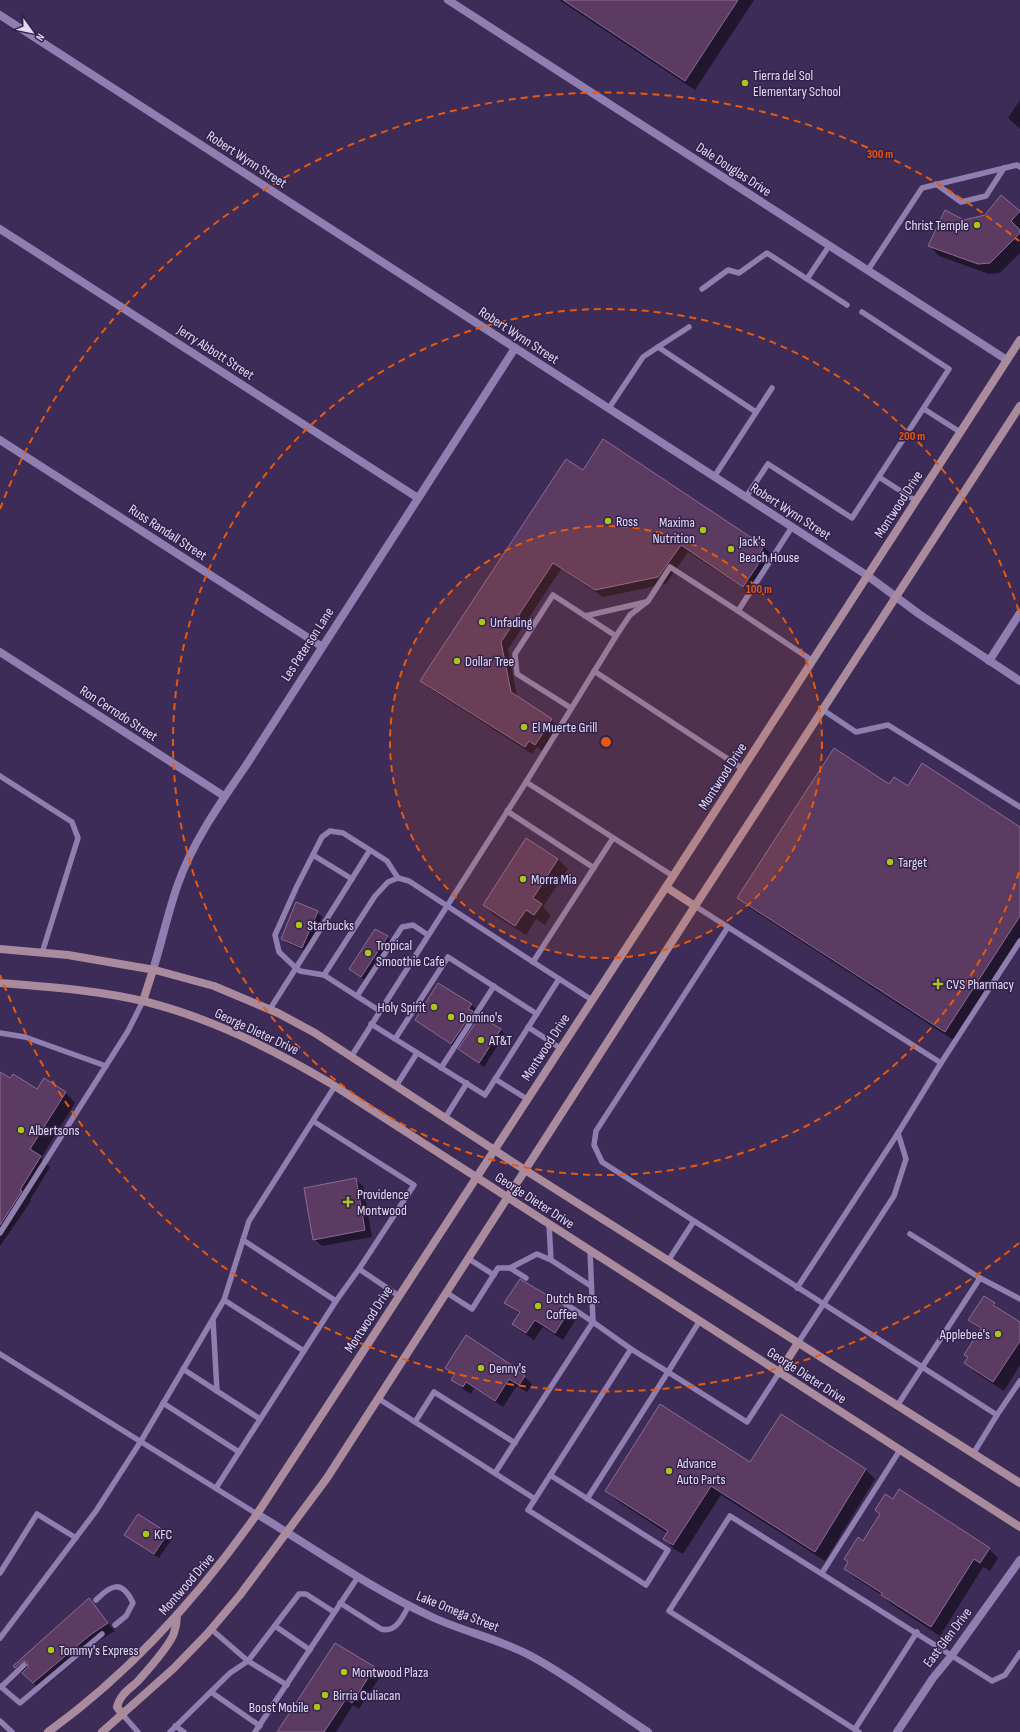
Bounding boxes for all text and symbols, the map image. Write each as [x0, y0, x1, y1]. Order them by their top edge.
north arrow [12, 12, 52, 52]
text: N [33, 31, 47, 43]
place label: Tierra del Sol Elementary School [753, 67, 841, 100]
marker: Tierra del Sol Elementary School [740, 78, 750, 88]
street label: Robert Wynn Street [203, 127, 290, 192]
street label: Dale Douglas Drive [693, 139, 775, 200]
text: 300 m [867, 147, 893, 162]
place label: Christ Temple [905, 217, 969, 234]
marker: Christ Temple [972, 220, 982, 230]
street label: Robert Wynn Street [475, 303, 562, 368]
street label: Jerry Abbott Street [173, 321, 257, 384]
text: 200 m [899, 429, 925, 444]
street label: Montwood Drive [870, 468, 926, 541]
street label: Robert Wynn Street [747, 479, 834, 544]
street label: Russ Randall Street [125, 501, 210, 564]
place label: Ross [616, 513, 638, 530]
place label: Maxima Nutrition [652, 514, 695, 547]
marker: Ross [603, 516, 613, 526]
marker: Maxima Nutrition [698, 525, 708, 535]
place label: Jack's Beach House [738, 533, 800, 566]
marker: Jack's Beach House [726, 544, 736, 554]
text: 100 m [746, 582, 772, 597]
street label: Les Peterson Lane [277, 604, 337, 684]
place label: Unfading [490, 614, 533, 631]
marker: Unfading [477, 617, 487, 627]
place label: Dollar Tree [465, 653, 514, 670]
marker: Dollar Tree [452, 656, 462, 666]
street label: Ron Cerrodo Street [77, 682, 161, 745]
place label: El Muerte Grill [532, 719, 597, 736]
marker: El Muerte Grill [519, 722, 529, 732]
centre of rings [599, 735, 613, 749]
street label: Montwood Drive [694, 740, 750, 813]
place label: Target [898, 854, 927, 871]
marker: Target [885, 857, 895, 867]
place label: Morra Mia [531, 871, 577, 888]
marker: Morra Mia [518, 874, 528, 884]
place label: Starbucks [307, 917, 354, 934]
marker: Starbucks [294, 920, 304, 930]
place label: Tropical Smoothie Cafe [376, 937, 445, 970]
marker: Tropical Smoothie Cafe [363, 948, 373, 958]
place label: CVS Pharmacy [946, 976, 1015, 993]
marker: CVS Pharmacy [933, 979, 943, 989]
place label: Holy Spirit [378, 999, 426, 1016]
marker: Holy Spirit [429, 1002, 439, 1012]
street label: George Dieter Drive [212, 1005, 302, 1058]
place label: Domino's [459, 1009, 502, 1026]
street label: Montwood Drive [517, 1011, 573, 1084]
marker: Domino's [446, 1012, 456, 1022]
place label: AT&T [488, 1032, 512, 1049]
marker: AT&T [476, 1035, 486, 1045]
place label: Albertsons [28, 1122, 79, 1139]
marker: Albertsons [16, 1125, 26, 1135]
street label: George Dieter Drive [492, 1169, 578, 1232]
place label: Providence Montwood [357, 1186, 409, 1219]
marker: Providence Montwood [342, 1196, 354, 1208]
street label: Montwood Drive [340, 1283, 396, 1356]
place label: Dutch Bros. Coffee [546, 1290, 600, 1323]
marker: Dutch Bros. Coffee [533, 1301, 543, 1311]
place label: Applebee's [939, 1326, 990, 1343]
marker: Applebee's [993, 1329, 1003, 1339]
street label: George Dieter Drive [764, 1344, 850, 1407]
place label: Denny's [489, 1360, 526, 1377]
marker: Denny's [476, 1363, 486, 1373]
place label: Advance Auto Parts [676, 1455, 726, 1488]
marker: Advance Auto Parts [664, 1466, 674, 1476]
place label: KFC [154, 1526, 173, 1543]
marker: KFC [141, 1529, 151, 1539]
street label: Montwood Drive [155, 1550, 218, 1619]
street label: Lake Omega Street [414, 1587, 502, 1636]
street label: East Glen Drive [919, 1604, 975, 1671]
place label: Tommy's Express [59, 1642, 139, 1659]
marker: Tommy's Express [46, 1645, 56, 1655]
place label: Montwood Plaza [352, 1664, 428, 1681]
marker: Montwood Plaza [339, 1667, 349, 1677]
place label: Birria Culiacan [333, 1687, 400, 1704]
marker: Birria Culiacan [320, 1690, 330, 1700]
place label: Boost Mobile [249, 1699, 309, 1716]
marker: Boost Mobile [312, 1702, 322, 1712]

